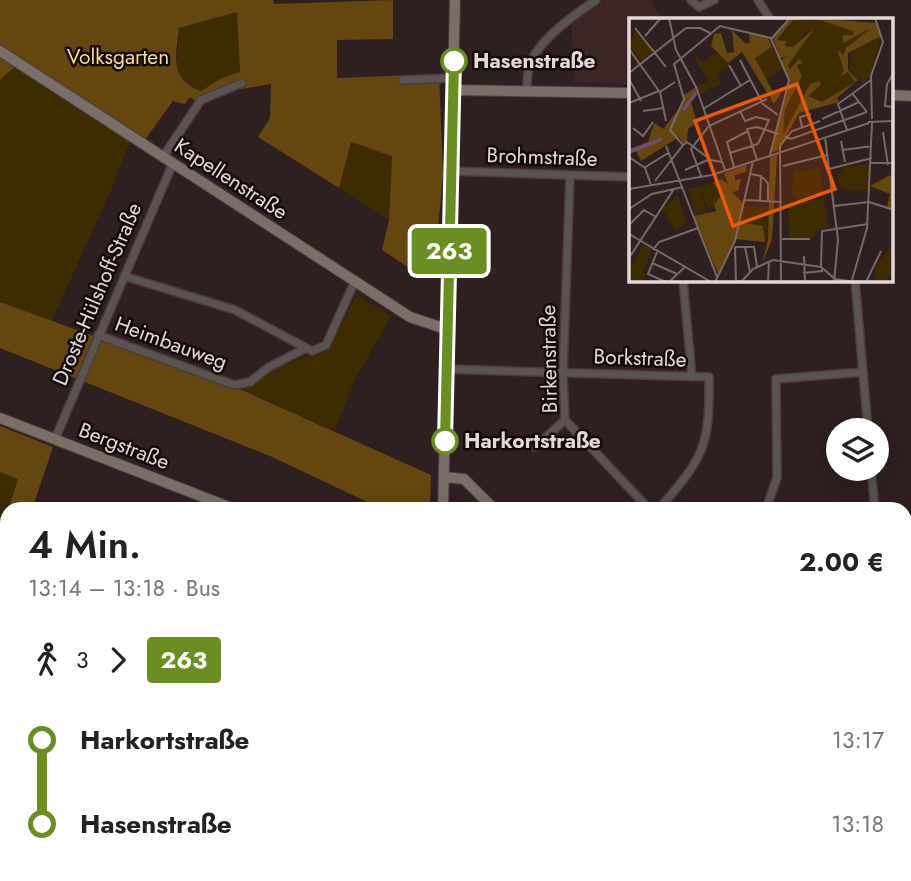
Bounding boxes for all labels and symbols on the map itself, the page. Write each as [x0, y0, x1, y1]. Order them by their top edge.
inset map [629, 18, 894, 282]
park label: Volksgarten [67, 42, 169, 72]
place label: Hasenstraße [473, 46, 595, 76]
marker: Hasenstraße [441, 48, 467, 74]
street label: Kapellenstraße [168, 131, 294, 227]
street label: Brohmstraße [486, 140, 598, 174]
street label: Droste-Hülshoff-Straße [45, 198, 149, 390]
line badge: 263 [409, 228, 489, 274]
street label: Birkenstraße [533, 304, 565, 414]
street label: Heimbauweg [111, 309, 231, 377]
street label: Borkstraße [593, 341, 687, 375]
street label: Bergstraße [74, 415, 174, 477]
place label: Harkortstraße [464, 426, 601, 456]
marker: Harkortstraße [432, 428, 458, 454]

